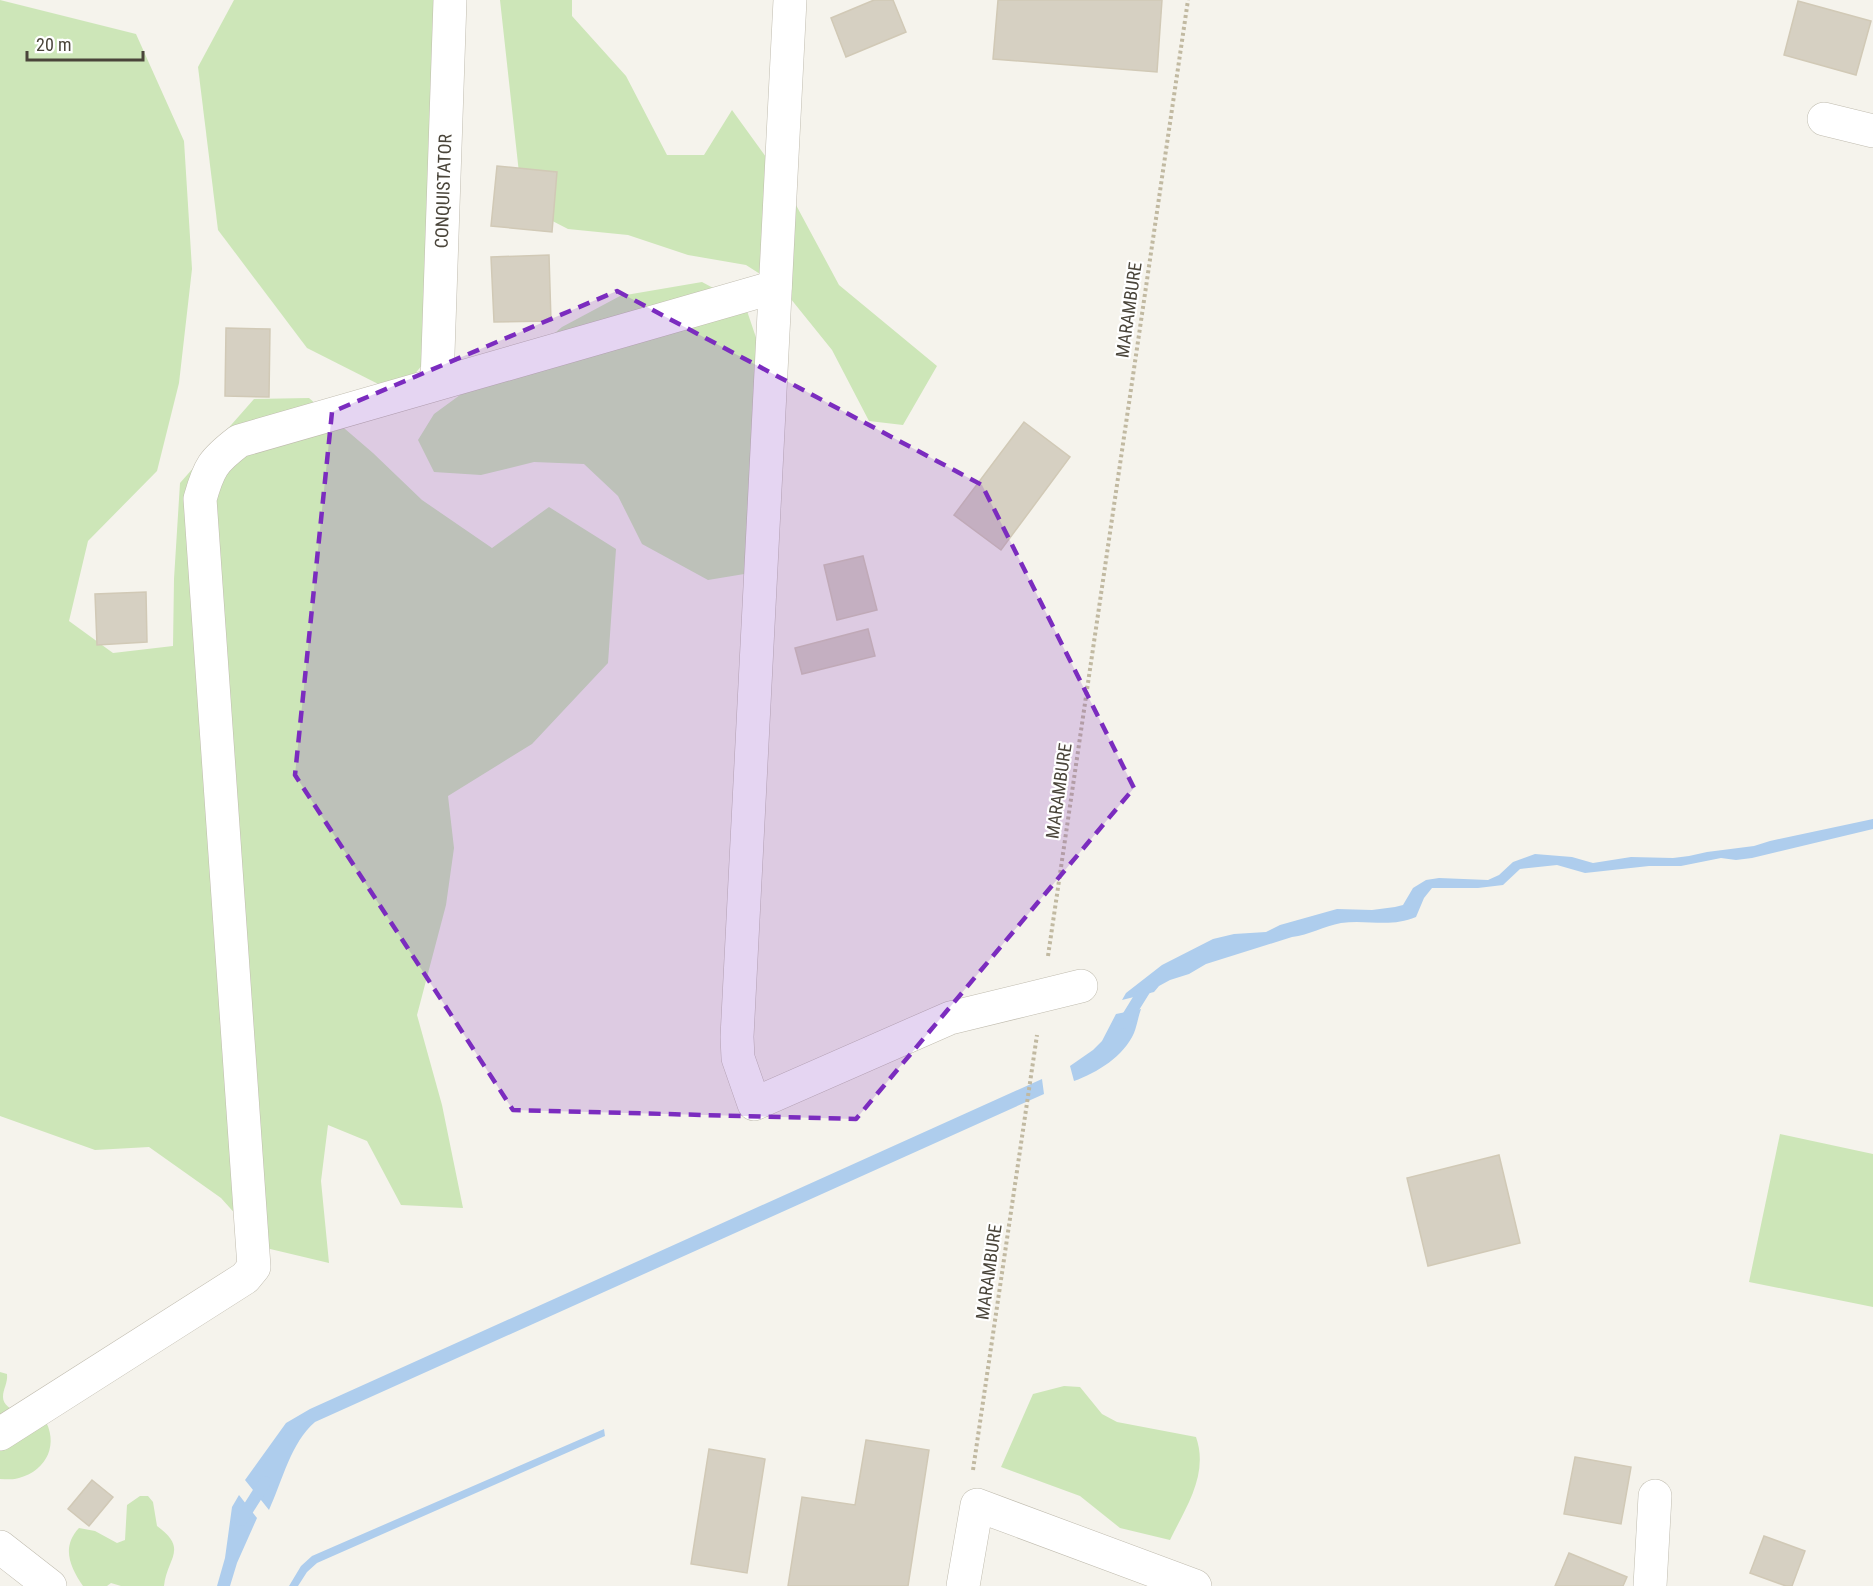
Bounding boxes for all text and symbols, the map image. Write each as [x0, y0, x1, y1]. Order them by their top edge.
scale bar [27, 24, 142, 62]
text: 20 m [36, 34, 71, 55]
street label: CONQUISTATOR [431, 133, 455, 249]
street label: MARAMBURE [1111, 261, 1146, 359]
street label: MARAMBURE [1041, 742, 1076, 840]
street label: MARAMBURE [971, 1223, 1006, 1321]

